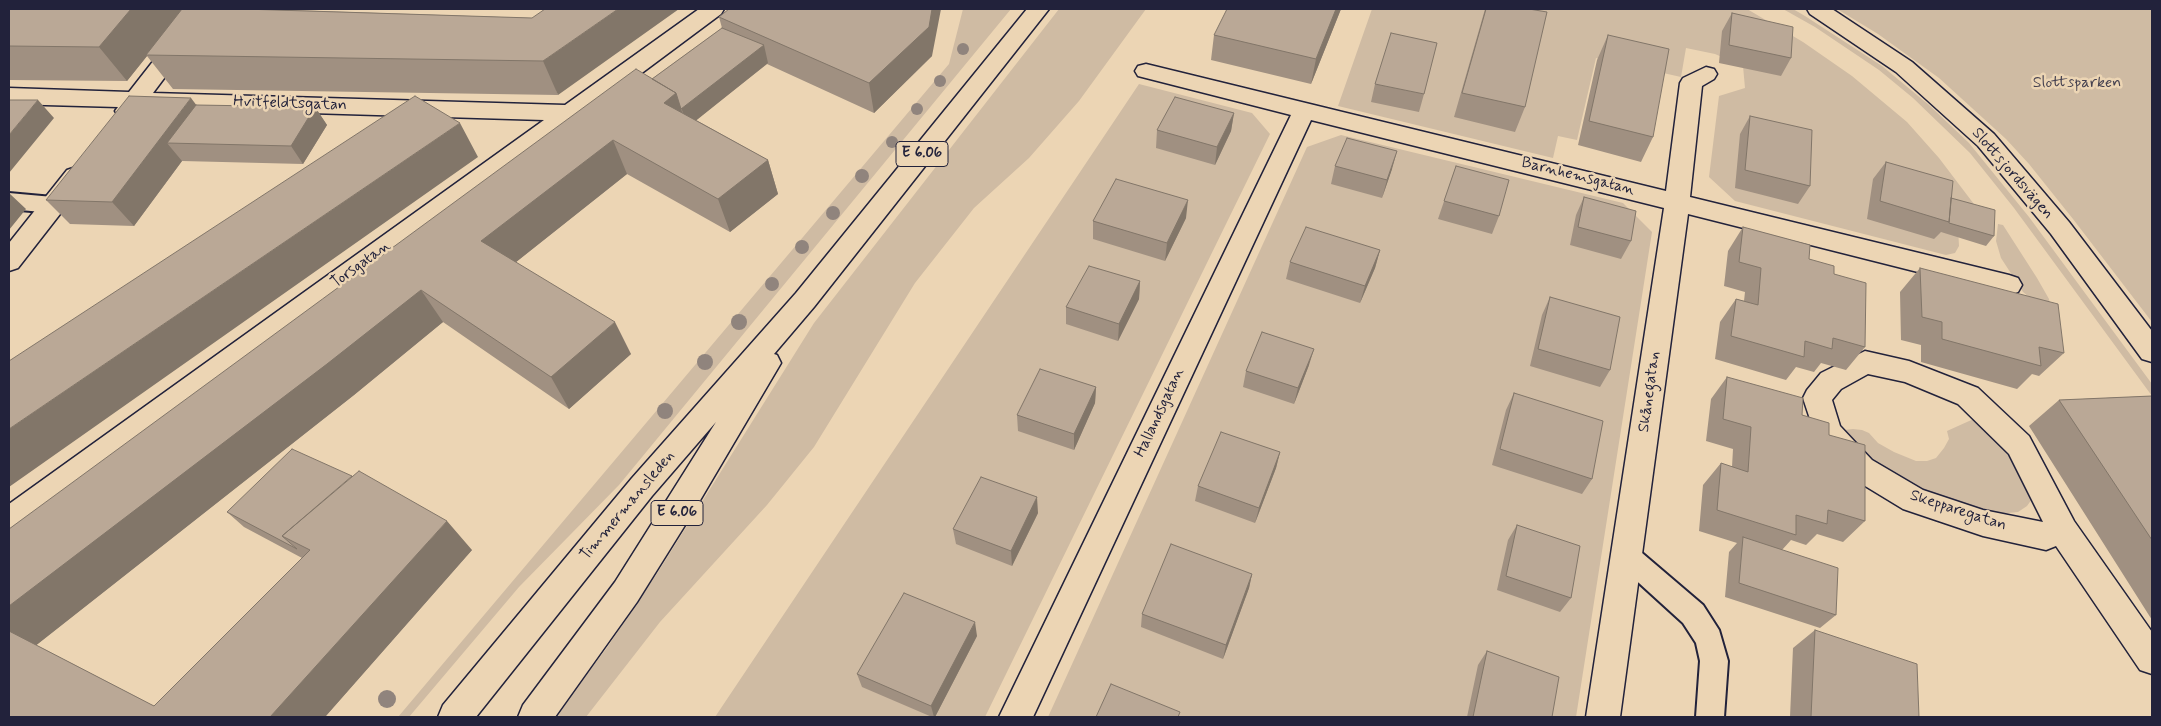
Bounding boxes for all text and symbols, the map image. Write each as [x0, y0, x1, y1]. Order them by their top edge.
park label: Slottsparken [2033, 74, 2121, 94]
street label: Hvitfeldtsgatan [233, 92, 347, 116]
street label: Slottsjordsvägen [1967, 124, 2057, 224]
road number: E 6.06 [896, 142, 948, 166]
street label: Barnhemsgatan [1519, 154, 1637, 200]
street label: Torsgatan [327, 237, 395, 293]
street label: Skånegatan [1635, 350, 1665, 434]
street label: Hallandsgatan [1131, 365, 1189, 461]
street label: Timmermansleden [577, 447, 679, 565]
street label: Skepparegatan [1907, 486, 2009, 536]
road number: E 6.06 [651, 500, 703, 526]

